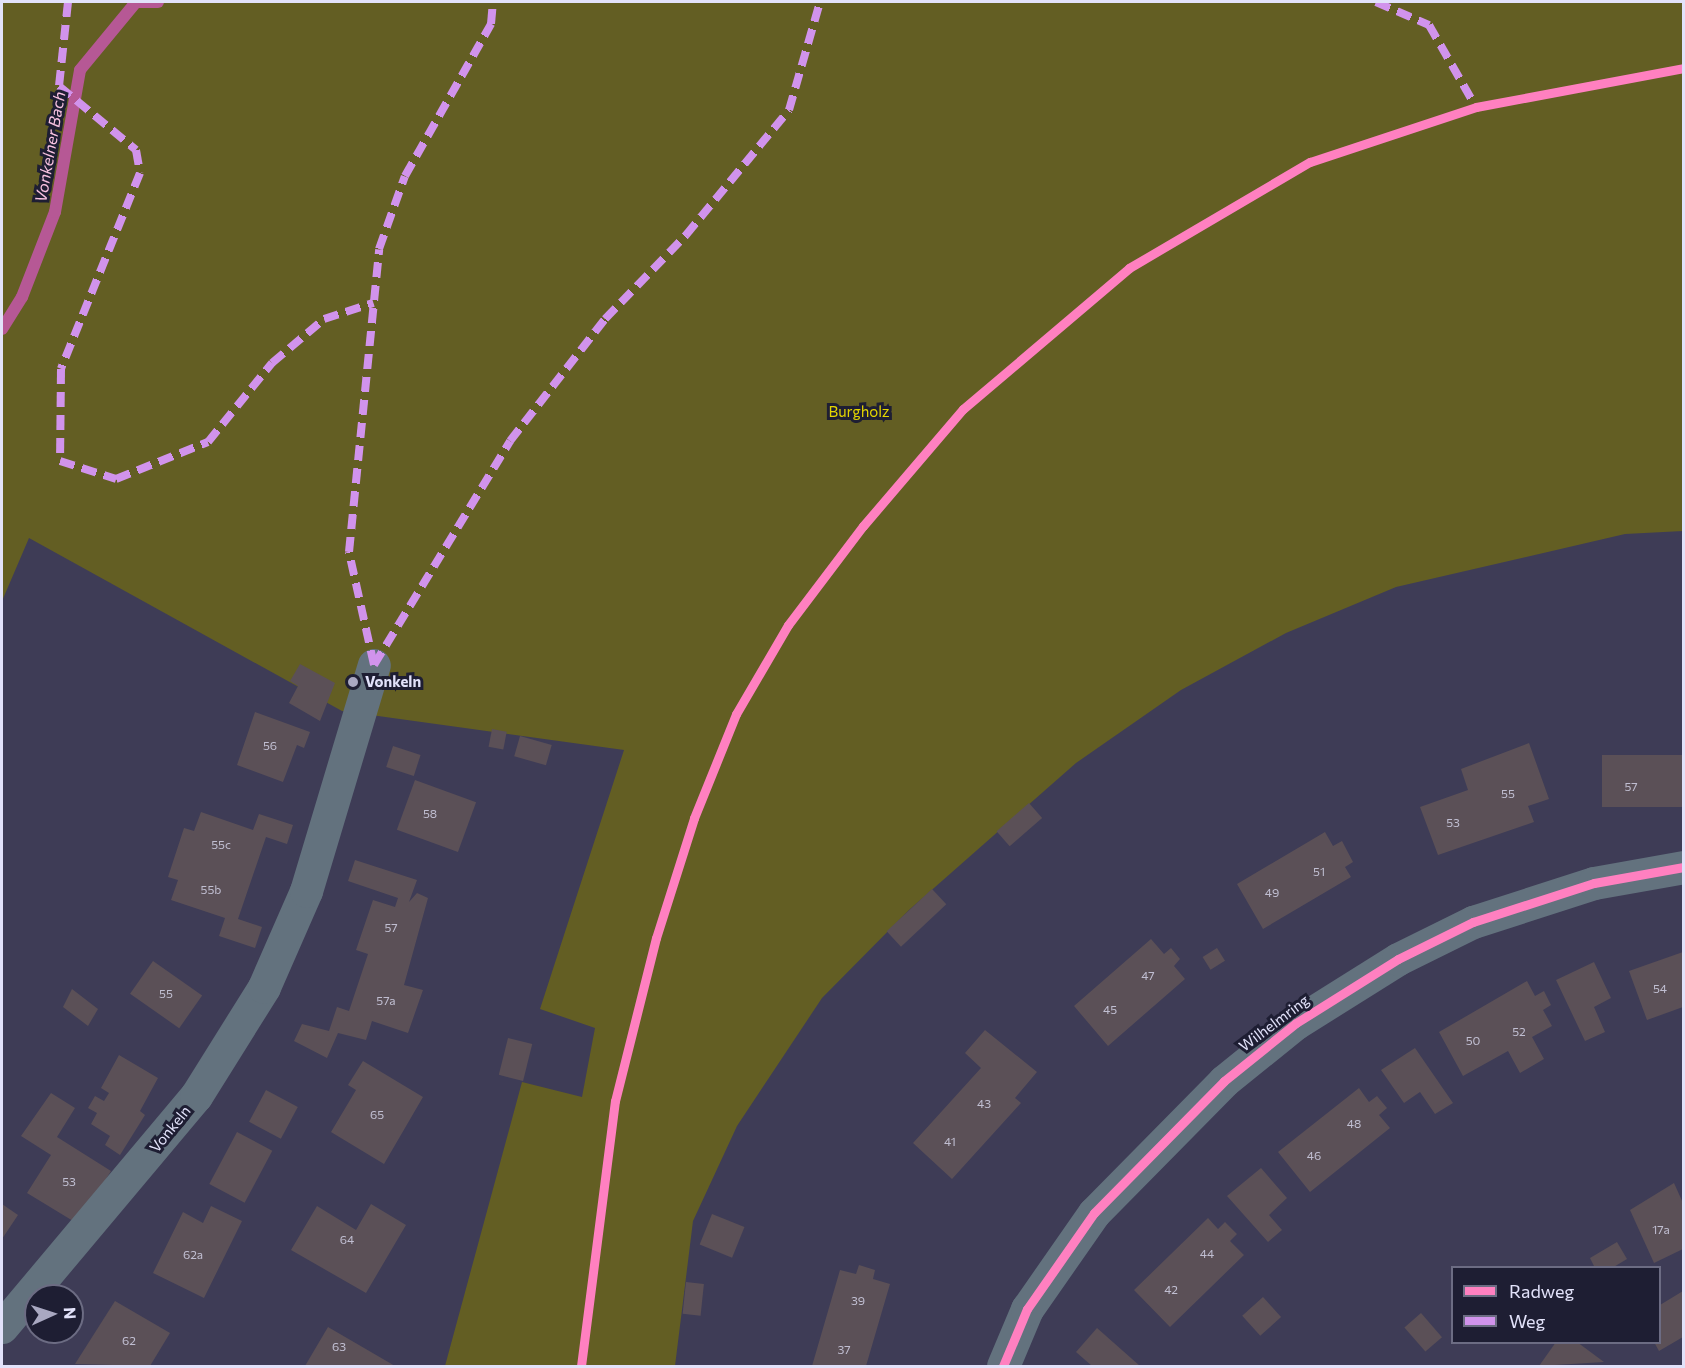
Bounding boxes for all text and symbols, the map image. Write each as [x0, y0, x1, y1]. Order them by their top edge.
water label: Vonkelner Bach [31, 90, 69, 204]
park label: Burgholz [828, 403, 890, 421]
place label: Vonkeln [365, 673, 421, 691]
marker: Vonkeln [346, 675, 360, 689]
house number: 56 [263, 739, 277, 753]
house number: 57 [1624, 780, 1638, 794]
house number: 55 [1501, 787, 1515, 801]
house number: 58 [423, 807, 437, 821]
house number: 53 [1446, 816, 1460, 830]
house number: 55c [211, 838, 231, 852]
house number: 51 [1313, 865, 1325, 879]
house number: 55b [201, 883, 221, 897]
house number: 49 [1265, 886, 1279, 900]
house number: 57 [384, 921, 398, 935]
house number: 47 [1141, 969, 1155, 983]
house number: 54 [1653, 982, 1667, 996]
house number: 55 [159, 987, 173, 1001]
street label: Wilhelmring [1235, 991, 1313, 1055]
house number: 57a [376, 994, 396, 1008]
house number: 45 [1103, 1003, 1117, 1017]
house number: 52 [1512, 1025, 1526, 1039]
house number: 50 [1466, 1034, 1480, 1048]
house number: 43 [977, 1097, 991, 1111]
street label: Vonkeln [146, 1102, 194, 1156]
house number: 65 [370, 1108, 384, 1122]
house number: 48 [1347, 1117, 1361, 1131]
house number: 41 [944, 1135, 956, 1149]
house number: 46 [1307, 1149, 1321, 1163]
house number: 53 [62, 1175, 76, 1189]
house number: 17a [1652, 1223, 1670, 1237]
house number: 64 [340, 1233, 354, 1247]
house number: 44 [1200, 1247, 1214, 1261]
house number: 62a [183, 1248, 203, 1262]
legend [1451, 1266, 1661, 1344]
text: Radweg [1509, 1280, 1574, 1302]
house number: 42 [1164, 1283, 1178, 1297]
north arrow [24, 1284, 84, 1344]
house number: 39 [851, 1294, 865, 1308]
text: N [61, 1307, 80, 1320]
text: Weg [1509, 1310, 1545, 1332]
house number: 62 [122, 1334, 136, 1348]
house number: 63 [332, 1340, 346, 1354]
house number: 37 [837, 1343, 851, 1357]

